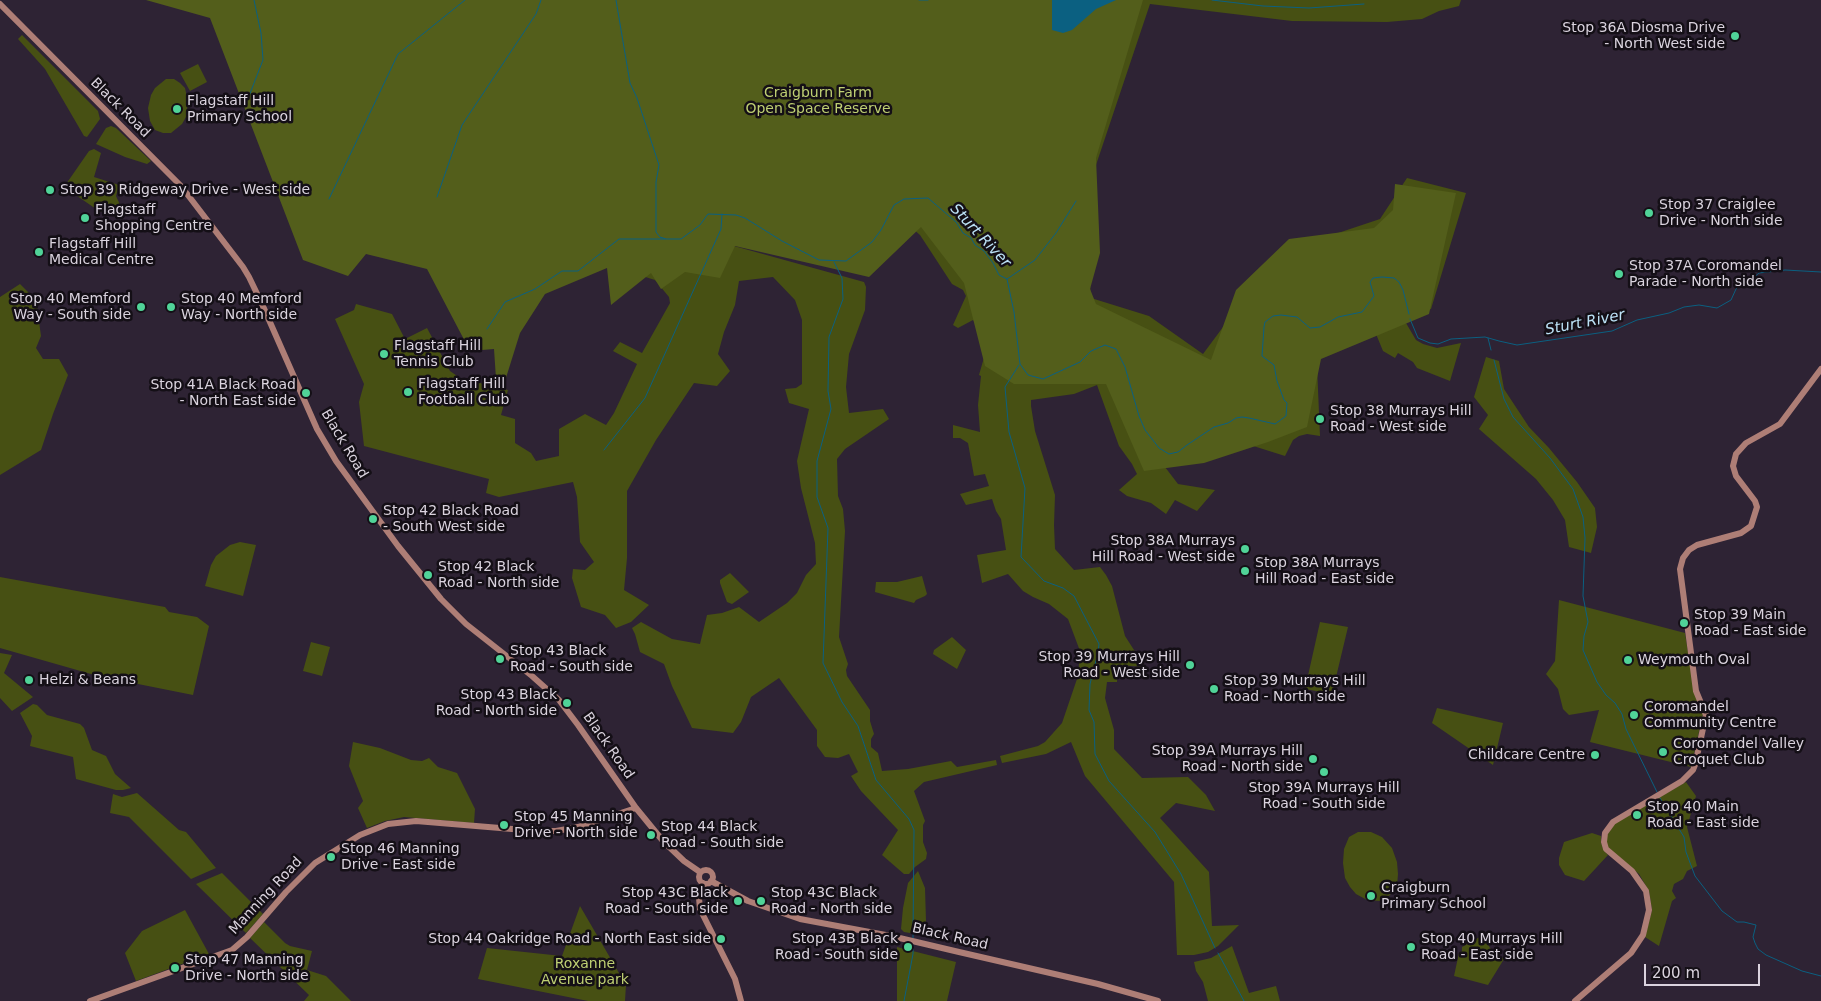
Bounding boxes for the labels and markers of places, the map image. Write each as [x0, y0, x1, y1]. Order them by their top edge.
place label: Stop 36A Diosma Drive - North West side [1562, 20, 1725, 52]
marker: Stop 36A Diosma Drive - North West side [1729, 30, 1741, 42]
place label: Flagstaff Hill Primary School [187, 93, 292, 125]
marker: Flagstaff Hill Primary School [171, 103, 183, 115]
place label: Stop 39 Ridgeway Drive - West side [60, 182, 310, 198]
marker: Stop 39 Ridgeway Drive - West side [44, 184, 56, 196]
place label: Stop 37 Craiglee Drive - North side [1659, 197, 1783, 230]
place label: Flagstaff Shopping Centre [95, 202, 212, 234]
marker: Stop 37 Craiglee Drive - North side [1643, 207, 1655, 219]
marker: Flagstaff Shopping Centre [79, 212, 91, 224]
place label: Flagstaff Hill Medical Centre [49, 236, 154, 268]
marker: Flagstaff Hill Medical Centre [33, 246, 45, 258]
place label: Stop 37A Coromandel Parade - North side [1629, 258, 1782, 290]
marker: Stop 37A Coromandel Parade - North side [1613, 268, 1625, 280]
place label: Stop 40 Memford Way - South side [10, 291, 131, 324]
place label: Stop 40 Memford Way - North side [181, 291, 302, 324]
marker: Stop 40 Memford Way - South side [135, 301, 147, 313]
marker: Stop 40 Memford Way - North side [165, 301, 177, 313]
place label: Flagstaff Hill Tennis Club [394, 338, 481, 371]
marker: Flagstaff Hill Tennis Club [378, 348, 390, 360]
place label: Flagstaff Hill Football Club [418, 376, 509, 408]
place label: Stop 41A Black Road - North East side [150, 377, 296, 410]
marker: Flagstaff Hill Football Club [402, 386, 414, 398]
marker: Stop 41A Black Road - North East side [300, 387, 312, 399]
place label: Stop 38 Murrays Hill Road - West side [1330, 403, 1472, 436]
marker: Stop 38 Murrays Hill Road - West side [1314, 413, 1326, 425]
place label: Stop 42 Black Road - South West side [383, 503, 519, 536]
marker: Stop 42 Black Road - South West side [367, 513, 379, 525]
place label: Stop 38A Murrays Hill Road - West side [1092, 533, 1235, 566]
marker: Stop 38A Murrays Hill Road - West side [1239, 543, 1251, 555]
place label: Stop 38A Murrays Hill Road - East side [1255, 555, 1394, 588]
place label: Stop 42 Black Road - North side [438, 559, 559, 592]
marker: Stop 38A Murrays Hill Road - East side [1239, 565, 1251, 577]
marker: Stop 42 Black Road - North side [422, 569, 434, 581]
place label: Stop 39 Main Road - East side [1694, 607, 1806, 640]
marker: Stop 39 Main Road - East side [1678, 617, 1690, 629]
place label: Stop 43 Black Road - South side [510, 643, 633, 676]
place label: Stop 39 Murrays Hill Road - West side [1038, 649, 1180, 682]
place label: Weymouth Oval [1638, 652, 1750, 668]
marker: Stop 43 Black Road - South side [494, 653, 506, 665]
marker: Weymouth Oval [1622, 654, 1634, 666]
marker: Stop 39 Murrays Hill Road - West side [1184, 659, 1196, 671]
place label: Helzi & Beans [39, 672, 136, 688]
place label: Stop 39 Murrays Hill Road - North side [1224, 673, 1366, 706]
marker: Helzi & Beans [23, 674, 35, 686]
marker: Stop 39 Murrays Hill Road - North side [1208, 683, 1220, 695]
place label: Stop 43 Black Road - North side [436, 687, 557, 720]
marker: Stop 43 Black Road - North side [561, 697, 573, 709]
place label: Coromandel Community Centre [1644, 699, 1776, 732]
marker: Coromandel Community Centre [1628, 709, 1640, 721]
place label: Coromandel Valley Croquet Club [1673, 736, 1804, 769]
place label: Stop 39A Murrays Hill Road - North side [1152, 743, 1303, 776]
marker: Coromandel Valley Croquet Club [1657, 746, 1669, 758]
place label: Childcare Centre [1468, 747, 1585, 763]
marker: Childcare Centre [1589, 749, 1601, 761]
marker: Stop 39A Murrays Hill Road - North side [1307, 753, 1319, 765]
marker: Stop 39A Murrays Hill Road - South side [1318, 766, 1330, 778]
place label: Stop 39A Murrays Hill Road - South side [1248, 780, 1400, 812]
place label: Stop 40 Main Road - East side [1647, 799, 1759, 832]
place label: Stop 45 Manning Drive - North side [514, 809, 638, 842]
marker: Stop 40 Main Road - East side [1631, 809, 1643, 821]
marker: Stop 45 Manning Drive - North side [498, 819, 510, 831]
place label: Stop 44 Black Road - South side [661, 819, 784, 852]
marker: Stop 44 Black Road - South side [645, 829, 657, 841]
place label: Stop 46 Manning Drive - East side [341, 841, 460, 874]
marker: Stop 46 Manning Drive - East side [325, 851, 337, 863]
place label: Craigburn Primary School [1381, 880, 1486, 912]
place label: Stop 43C Black Road - South side [605, 885, 728, 918]
place label: Stop 43C Black Road - North side [771, 885, 892, 918]
marker: Craigburn Primary School [1365, 890, 1377, 902]
marker: Stop 43C Black Road - South side [732, 895, 744, 907]
marker: Stop 43C Black Road - North side [755, 895, 767, 907]
place label: Stop 44 Oakridge Road - North East side [428, 931, 711, 947]
place label: Stop 43B Black Road - South side [775, 931, 898, 964]
place label: Stop 40 Murrays Hill Road - East side [1421, 931, 1563, 964]
marker: Stop 44 Oakridge Road - North East side [715, 933, 727, 945]
marker: Stop 43B Black Road - South side [902, 941, 914, 953]
marker: Stop 40 Murrays Hill Road - East side [1405, 941, 1417, 953]
place label: Stop 47 Manning Drive - North side [185, 952, 309, 984]
marker: Stop 47 Manning Drive - North side [169, 962, 181, 974]

